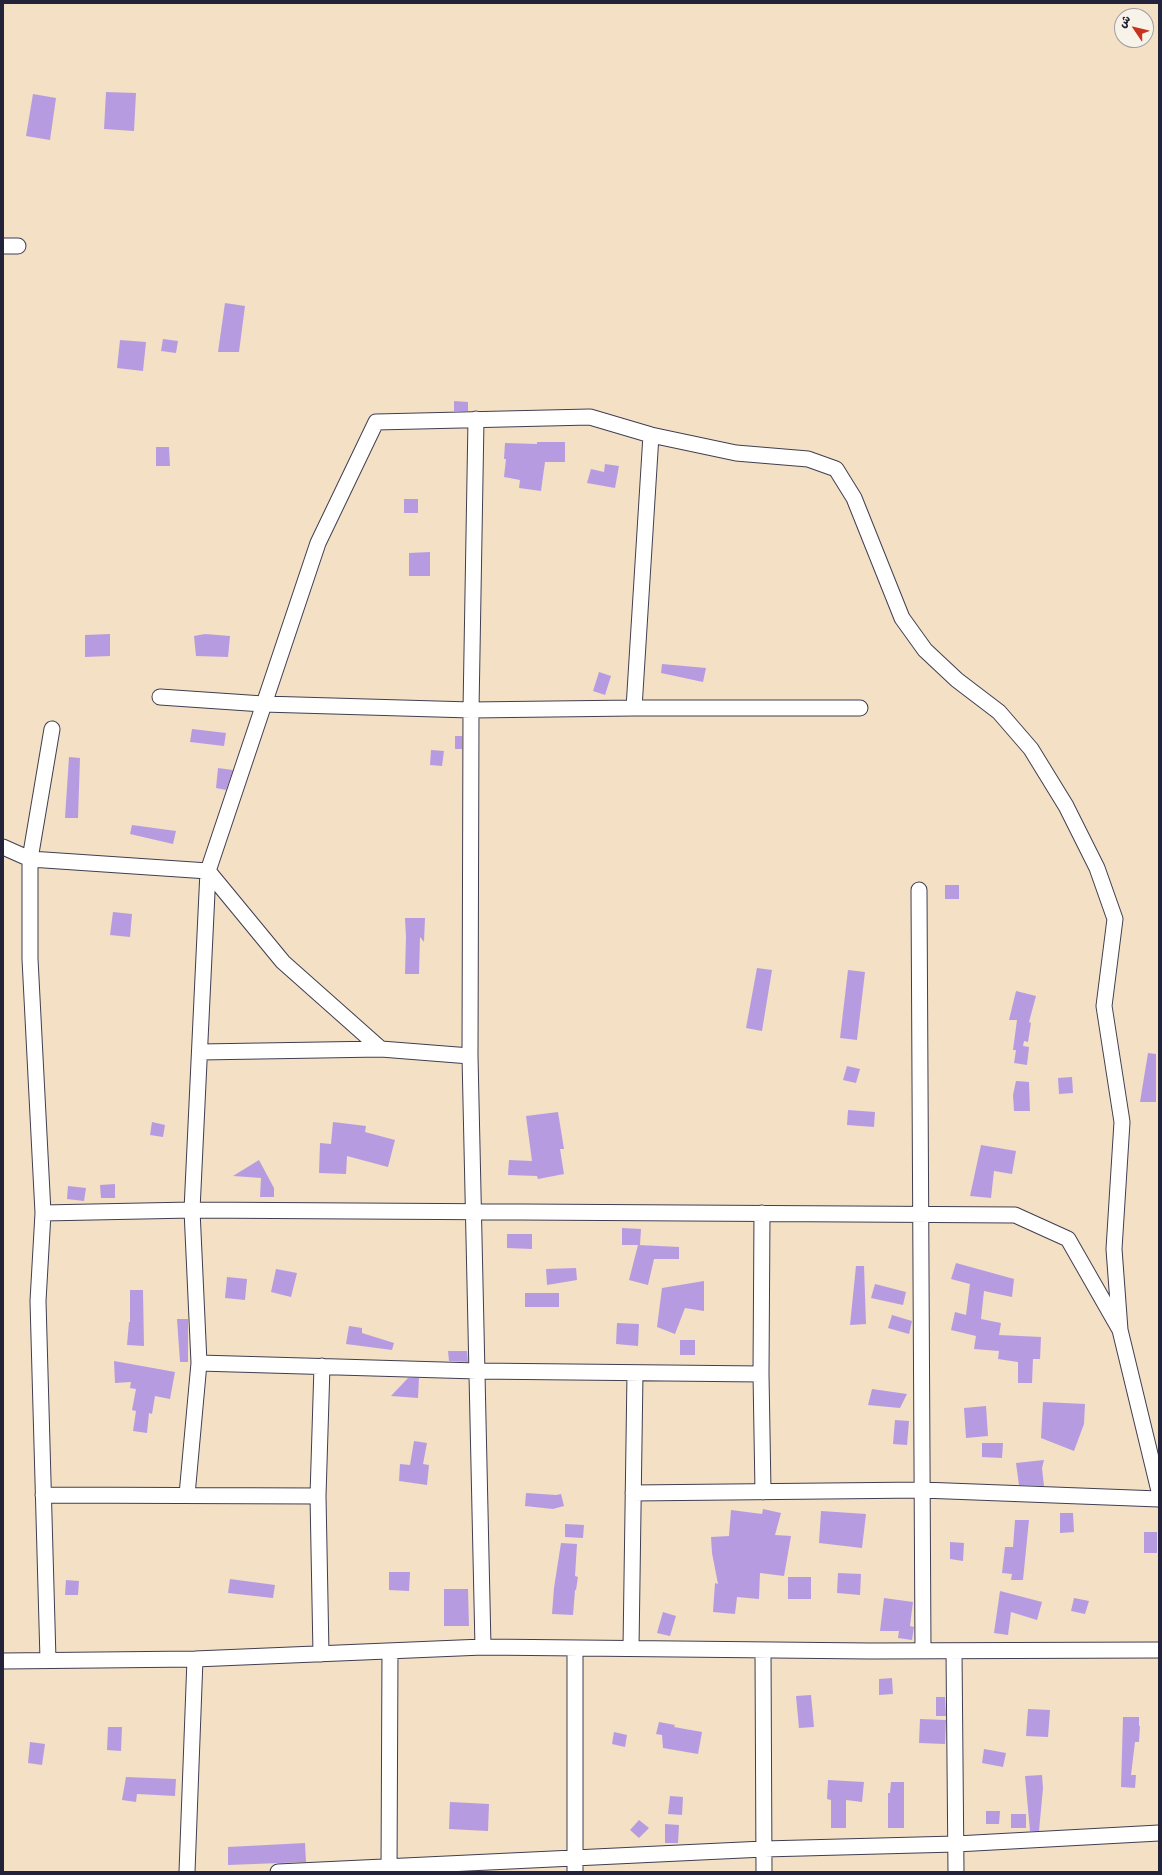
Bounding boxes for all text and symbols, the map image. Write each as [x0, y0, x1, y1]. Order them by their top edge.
north arrow [1114, 8, 1154, 48]
text: ش [1116, 13, 1133, 30]

